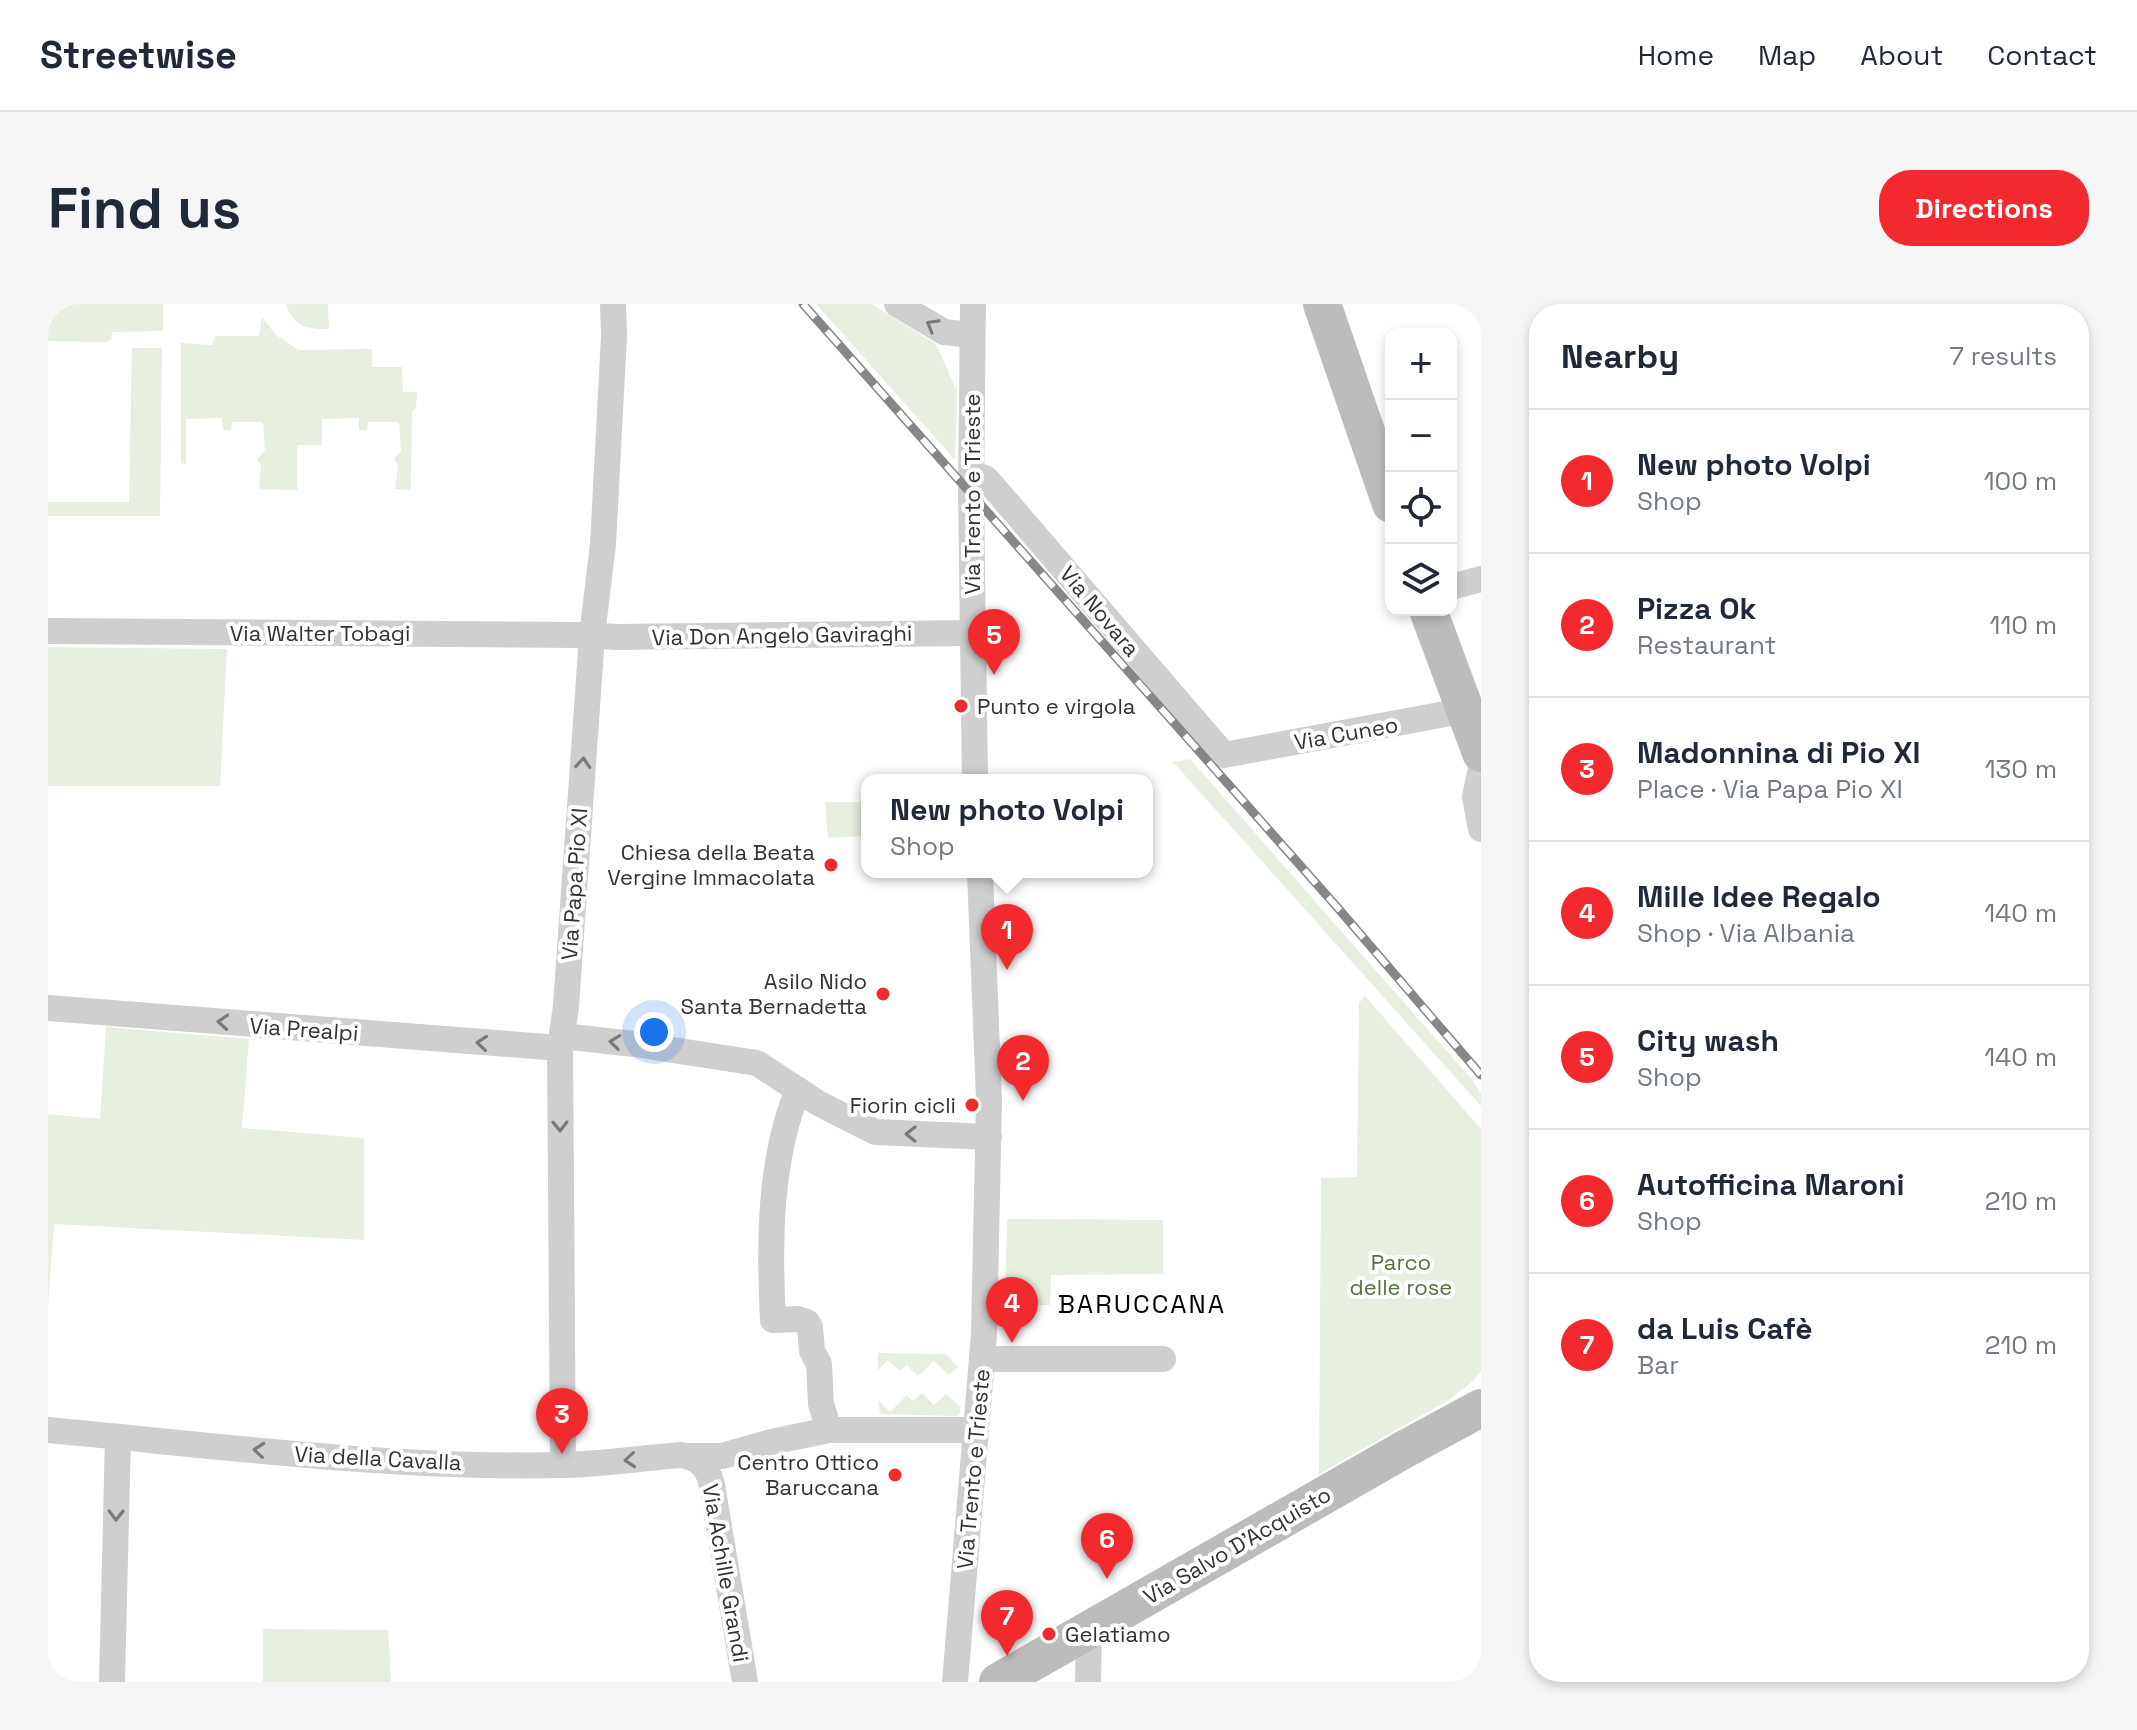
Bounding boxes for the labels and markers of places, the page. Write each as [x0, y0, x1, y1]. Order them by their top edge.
pin: 5 [968, 609, 1020, 675]
place label: Punto e virgola [977, 692, 1136, 720]
marker: Punto e virgola [952, 697, 970, 715]
place label: Chiesa della Beata Vergine Immacolata [607, 838, 815, 891]
marker: Chiesa della Beata Vergine Immacolata [822, 856, 840, 874]
pin: 1 [981, 904, 1033, 970]
place label: Asilo Nido Santa Bernadetta [681, 967, 867, 1020]
marker: Asilo Nido Santa Bernadetta [874, 985, 892, 1003]
pin: 2 [997, 1035, 1049, 1101]
place label: Fiorin cicli [850, 1091, 956, 1119]
marker: Fiorin cicli [963, 1096, 981, 1114]
pin: 4 [986, 1277, 1038, 1343]
pin: 3 [536, 1388, 588, 1454]
place label: Centro Ottico Baruccana [737, 1448, 879, 1501]
marker: Centro Ottico Baruccana [886, 1466, 904, 1484]
pin: 6 [1081, 1513, 1133, 1579]
pin: 7 [981, 1590, 1033, 1656]
place label: Gelatiamo [1065, 1620, 1171, 1648]
marker: Gelatiamo [1040, 1625, 1058, 1643]

